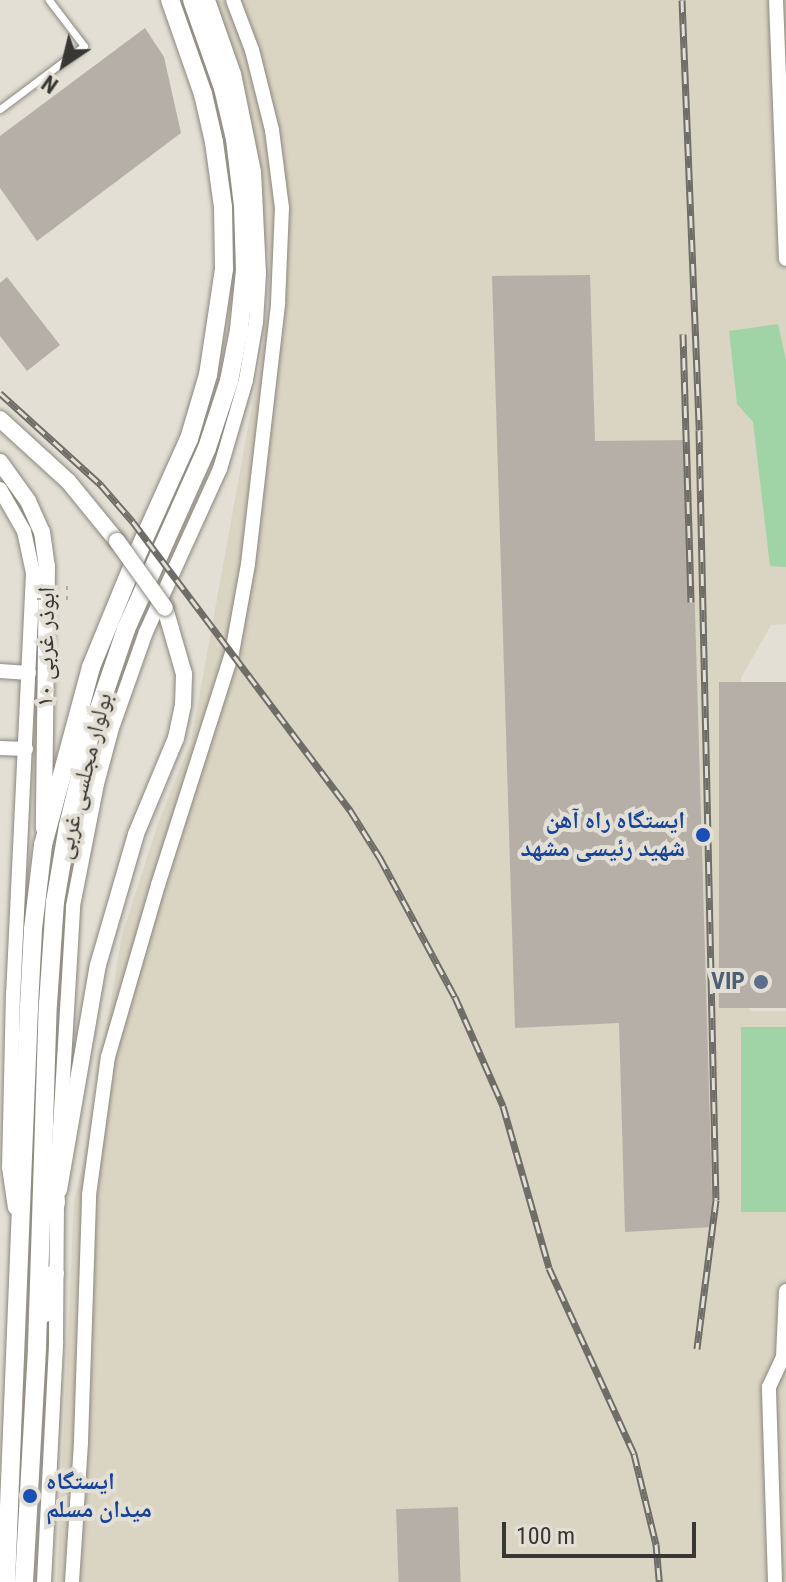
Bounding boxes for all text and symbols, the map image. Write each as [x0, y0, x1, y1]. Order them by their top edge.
north arrow [24, 24, 104, 104]
text: N [37, 70, 63, 98]
street label: ابوذر غربی ۱۰ [31, 587, 61, 707]
street label: بولوار مجلسی غربی [49, 690, 119, 862]
place label: ایستگاه راه آهن شهید رئیسی مشهد [521, 807, 685, 863]
marker: ایستگاه راه آهن شهید رئیسی مشهد [692, 824, 714, 846]
place label: VIP [711, 968, 745, 996]
marker: VIP [752, 973, 770, 991]
place label: ایستگاه میدان مسلم [46, 1468, 152, 1524]
marker: ایستگاه میدان مسلم [21, 1487, 39, 1505]
scale bar [506, 1506, 700, 1556]
text: 100 m [516, 1522, 575, 1550]

